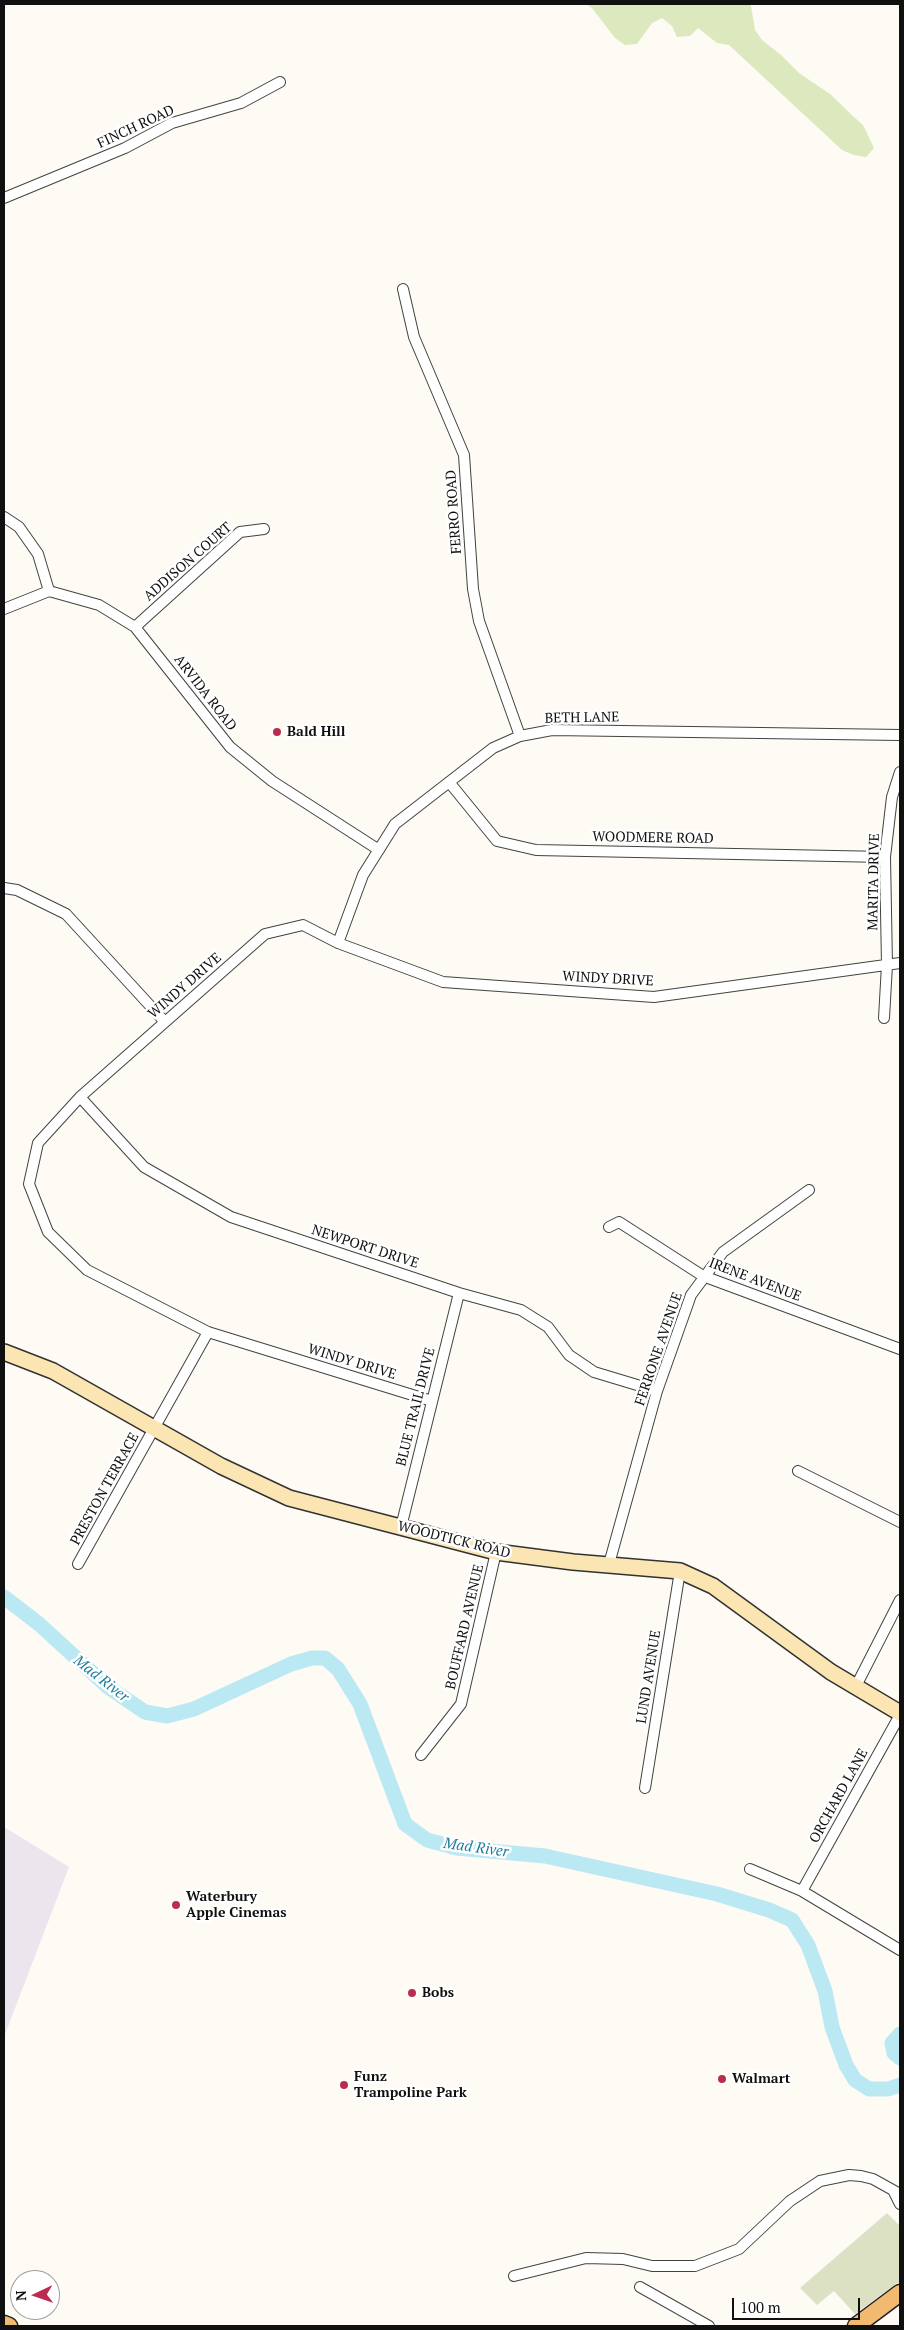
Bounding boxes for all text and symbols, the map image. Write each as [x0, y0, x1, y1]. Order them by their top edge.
street label: FINCH ROAD [95, 102, 177, 152]
street label: FERRO ROAD [443, 469, 465, 555]
street label: ADDISON COURT [141, 519, 235, 605]
street label: ARVIDA ROAD [170, 652, 240, 734]
street label: BETH LANE [545, 709, 619, 727]
place label: Bald Hill [287, 724, 345, 740]
marker: Bald Hill [271, 726, 283, 738]
street label: WOODMERE ROAD [592, 829, 714, 847]
street label: MARITA DRIVE [865, 833, 883, 931]
street label: WINDY DRIVE [145, 950, 225, 1022]
street label: WINDY DRIVE [562, 968, 654, 990]
street label: NEWPORT DRIVE [309, 1222, 421, 1272]
street label: IRENE AVENUE [707, 1255, 803, 1305]
street label: FERRONE AVENUE [632, 1290, 686, 1408]
street label: WINDY DRIVE [306, 1341, 398, 1383]
street label: BLUE TRAIL DRIVE [393, 1346, 439, 1468]
street label: PRESTON TERRACE [67, 1430, 143, 1548]
street label: WOODTICK ROAD [396, 1518, 512, 1562]
street label: BOUFFARD AVENUE [442, 1563, 488, 1691]
street label: LUND AVENUE [633, 1629, 665, 1725]
water label: Mad River [70, 1652, 132, 1706]
street label: ORCHARD LANE [806, 1746, 872, 1846]
water label: Mad River [442, 1835, 510, 1861]
place label: Waterbury Apple Cinemas [186, 1889, 287, 1921]
marker: Waterbury Apple Cinemas [170, 1899, 182, 1911]
place label: Bobs [422, 1985, 454, 2001]
marker: Bobs [406, 1987, 418, 1999]
place label: Funz Trampoline Park [354, 2069, 467, 2102]
place label: Walmart [732, 2071, 790, 2087]
marker: Walmart [716, 2073, 728, 2085]
marker: Funz Trampoline Park [338, 2079, 350, 2091]
north arrow [10, 2270, 60, 2320]
scale bar [734, 2288, 862, 2320]
text: N [11, 2290, 30, 2302]
text: 100 m [740, 2297, 781, 2317]

